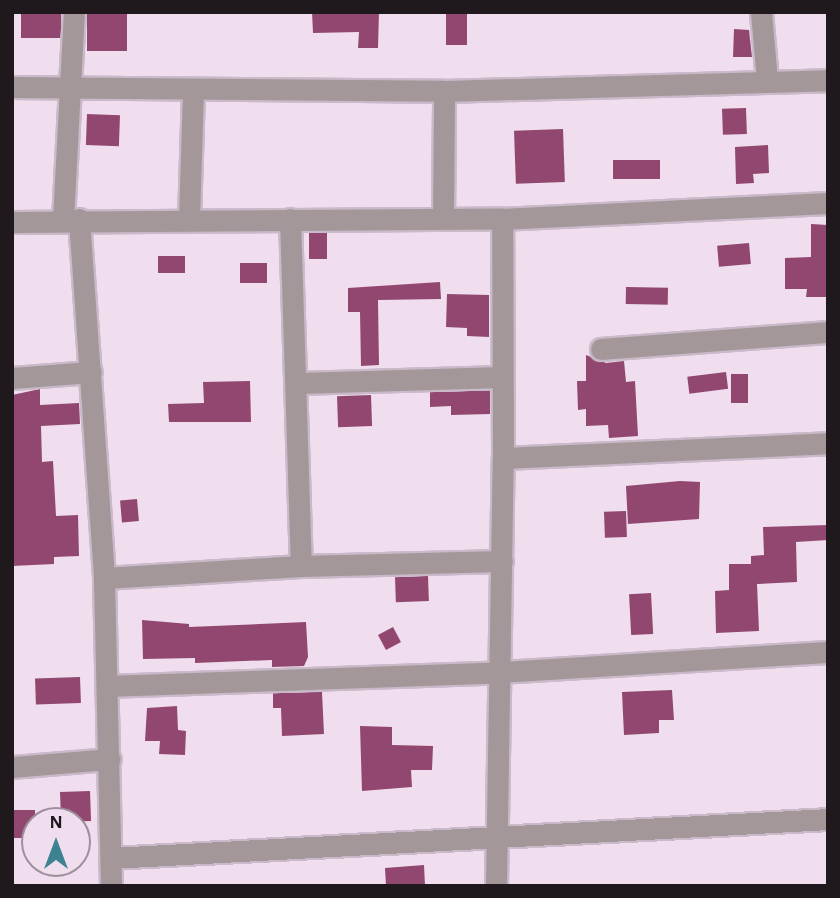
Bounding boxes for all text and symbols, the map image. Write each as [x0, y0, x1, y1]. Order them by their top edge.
north arrow [21, 807, 91, 877]
text: N [49, 813, 63, 832]

